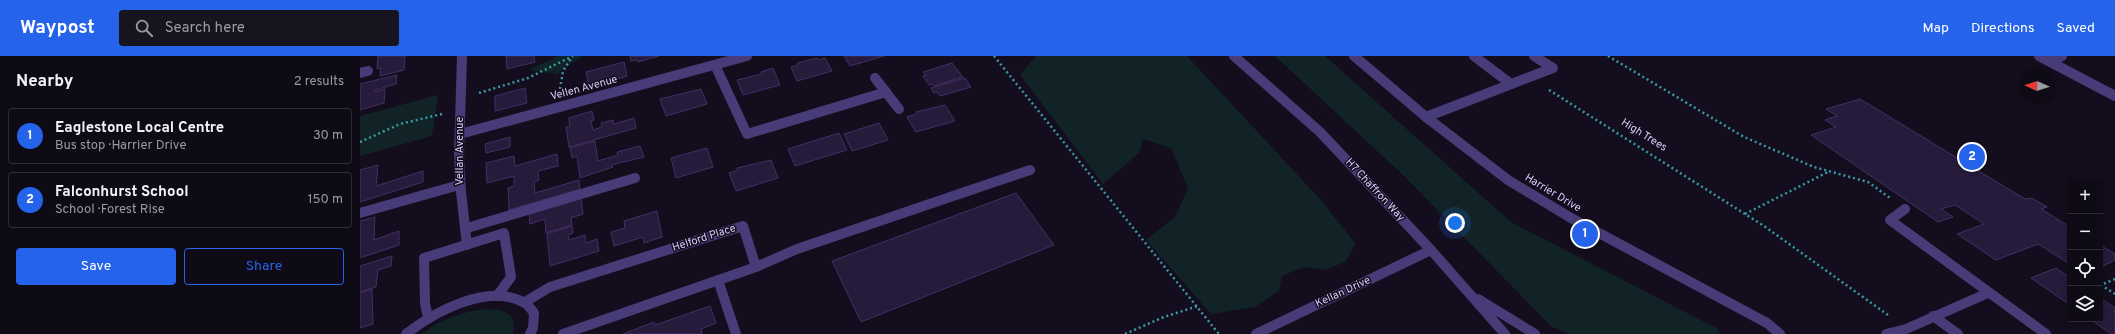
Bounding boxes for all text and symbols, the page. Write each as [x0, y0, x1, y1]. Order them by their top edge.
search box [119, 10, 399, 46]
text: Waypost [20, 16, 95, 40]
icon: search [133, 17, 155, 39]
text: Search here [165, 19, 245, 38]
text: Map [1923, 20, 1949, 37]
text: Directions [1971, 20, 2035, 37]
text: Saved [2057, 20, 2095, 37]
north arrow [2019, 68, 2055, 104]
text: Nearby [16, 71, 73, 93]
street label: Vellen Avenue [549, 72, 619, 104]
text: 2 results [294, 74, 344, 90]
street label: High Trees [1618, 115, 1670, 155]
street label: Vellan Avenue [453, 116, 467, 185]
text: Eaglestone Local Centre [55, 119, 224, 138]
text: 1 [27, 128, 33, 144]
text: 30 m [313, 128, 343, 144]
text: Bus stop · Harrier Drive [55, 138, 186, 154]
pin: 2 [1959, 142, 1985, 172]
street label: H7 Chaffron Way [1342, 155, 1408, 225]
street label: Harrier Drive [1522, 171, 1584, 215]
map controls [2067, 178, 2103, 322]
button: + [2067, 178, 2103, 214]
text: Falconhurst School [55, 183, 189, 202]
text: 2 [26, 192, 34, 208]
text: 150 m [308, 192, 343, 208]
text: School · Forest Rise [55, 202, 165, 218]
your location [1445, 213, 1465, 233]
button: − [2067, 214, 2103, 250]
pin: 1 [1572, 219, 1598, 249]
street label: Helford Place [670, 221, 738, 255]
button: Save [16, 248, 176, 285]
button: Share [184, 248, 344, 285]
button: locate [2067, 250, 2103, 286]
street label: Kellan Drive [1313, 273, 1373, 311]
button: layers [2067, 286, 2103, 322]

